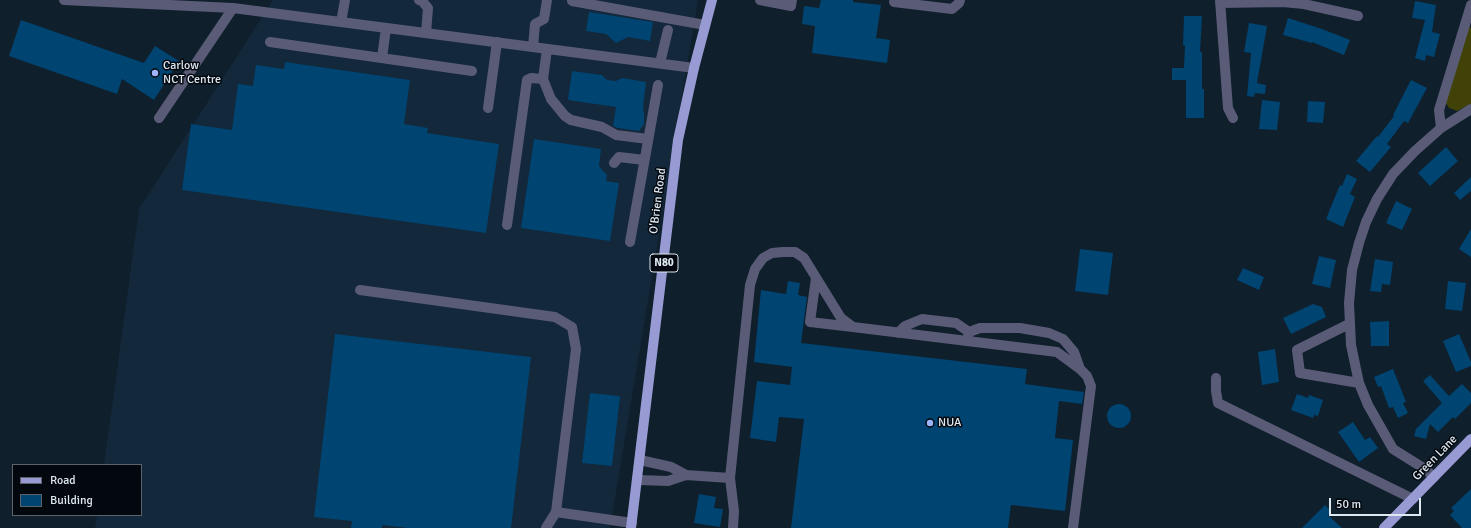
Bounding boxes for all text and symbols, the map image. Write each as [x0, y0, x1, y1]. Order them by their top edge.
place label: Carlow NCT Centre [163, 59, 221, 87]
marker: Carlow NCT Centre [150, 68, 160, 78]
street label: O'Brien Road [647, 167, 669, 235]
road number: N80 [650, 254, 678, 272]
place label: NUA [938, 416, 961, 430]
marker: NUA [925, 418, 935, 428]
street label: Green Lane [1410, 432, 1460, 484]
legend [12, 464, 142, 516]
text: Road [50, 473, 76, 488]
scale bar [1331, 490, 1423, 516]
text: Building [50, 493, 93, 508]
text: 50 m [1336, 497, 1361, 512]

